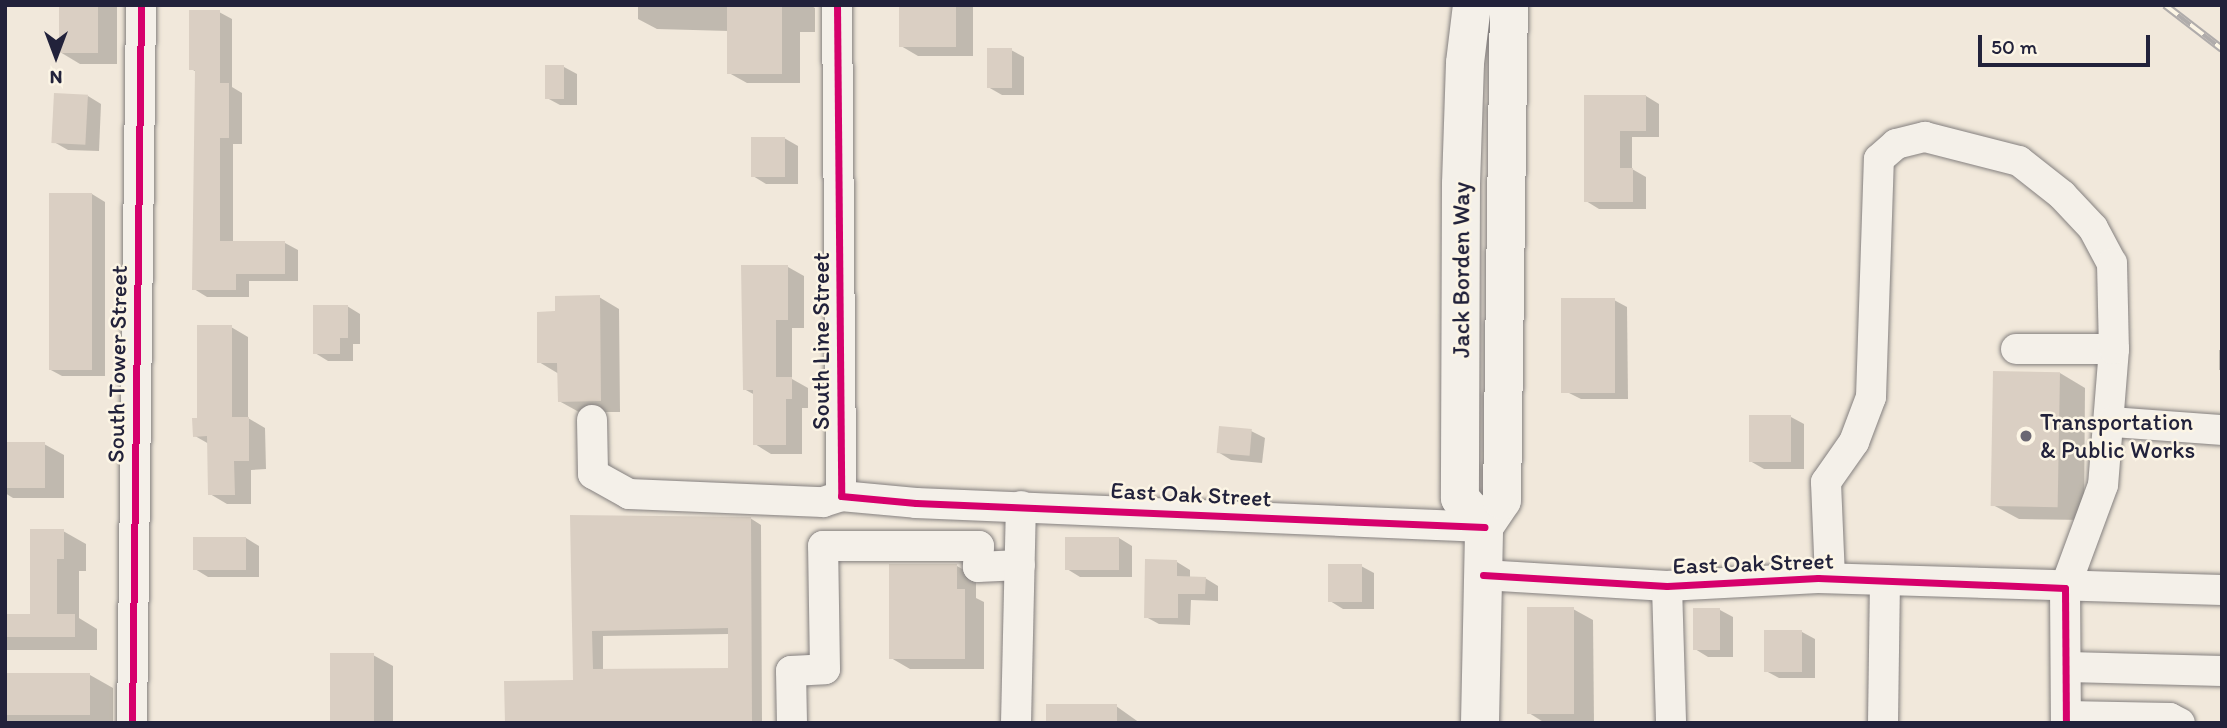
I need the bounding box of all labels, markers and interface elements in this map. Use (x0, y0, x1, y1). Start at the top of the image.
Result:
north arrow (21, 21, 91, 91)
scale bar (1982, 21, 2154, 65)
text: 50 m (1991, 34, 2037, 59)
text: N (50, 66, 62, 89)
street label: Jack Borden Way (1447, 182, 1475, 358)
street label: South Line Street (807, 252, 835, 430)
street label: South Tower Street (101, 266, 133, 462)
place label: Transportation & Public Works (2040, 408, 2195, 464)
marker: Transportation & Public Works (2018, 428, 2034, 444)
street label: East Oak Street (1109, 475, 1273, 513)
street label: East Oak Street (1672, 546, 1834, 580)

